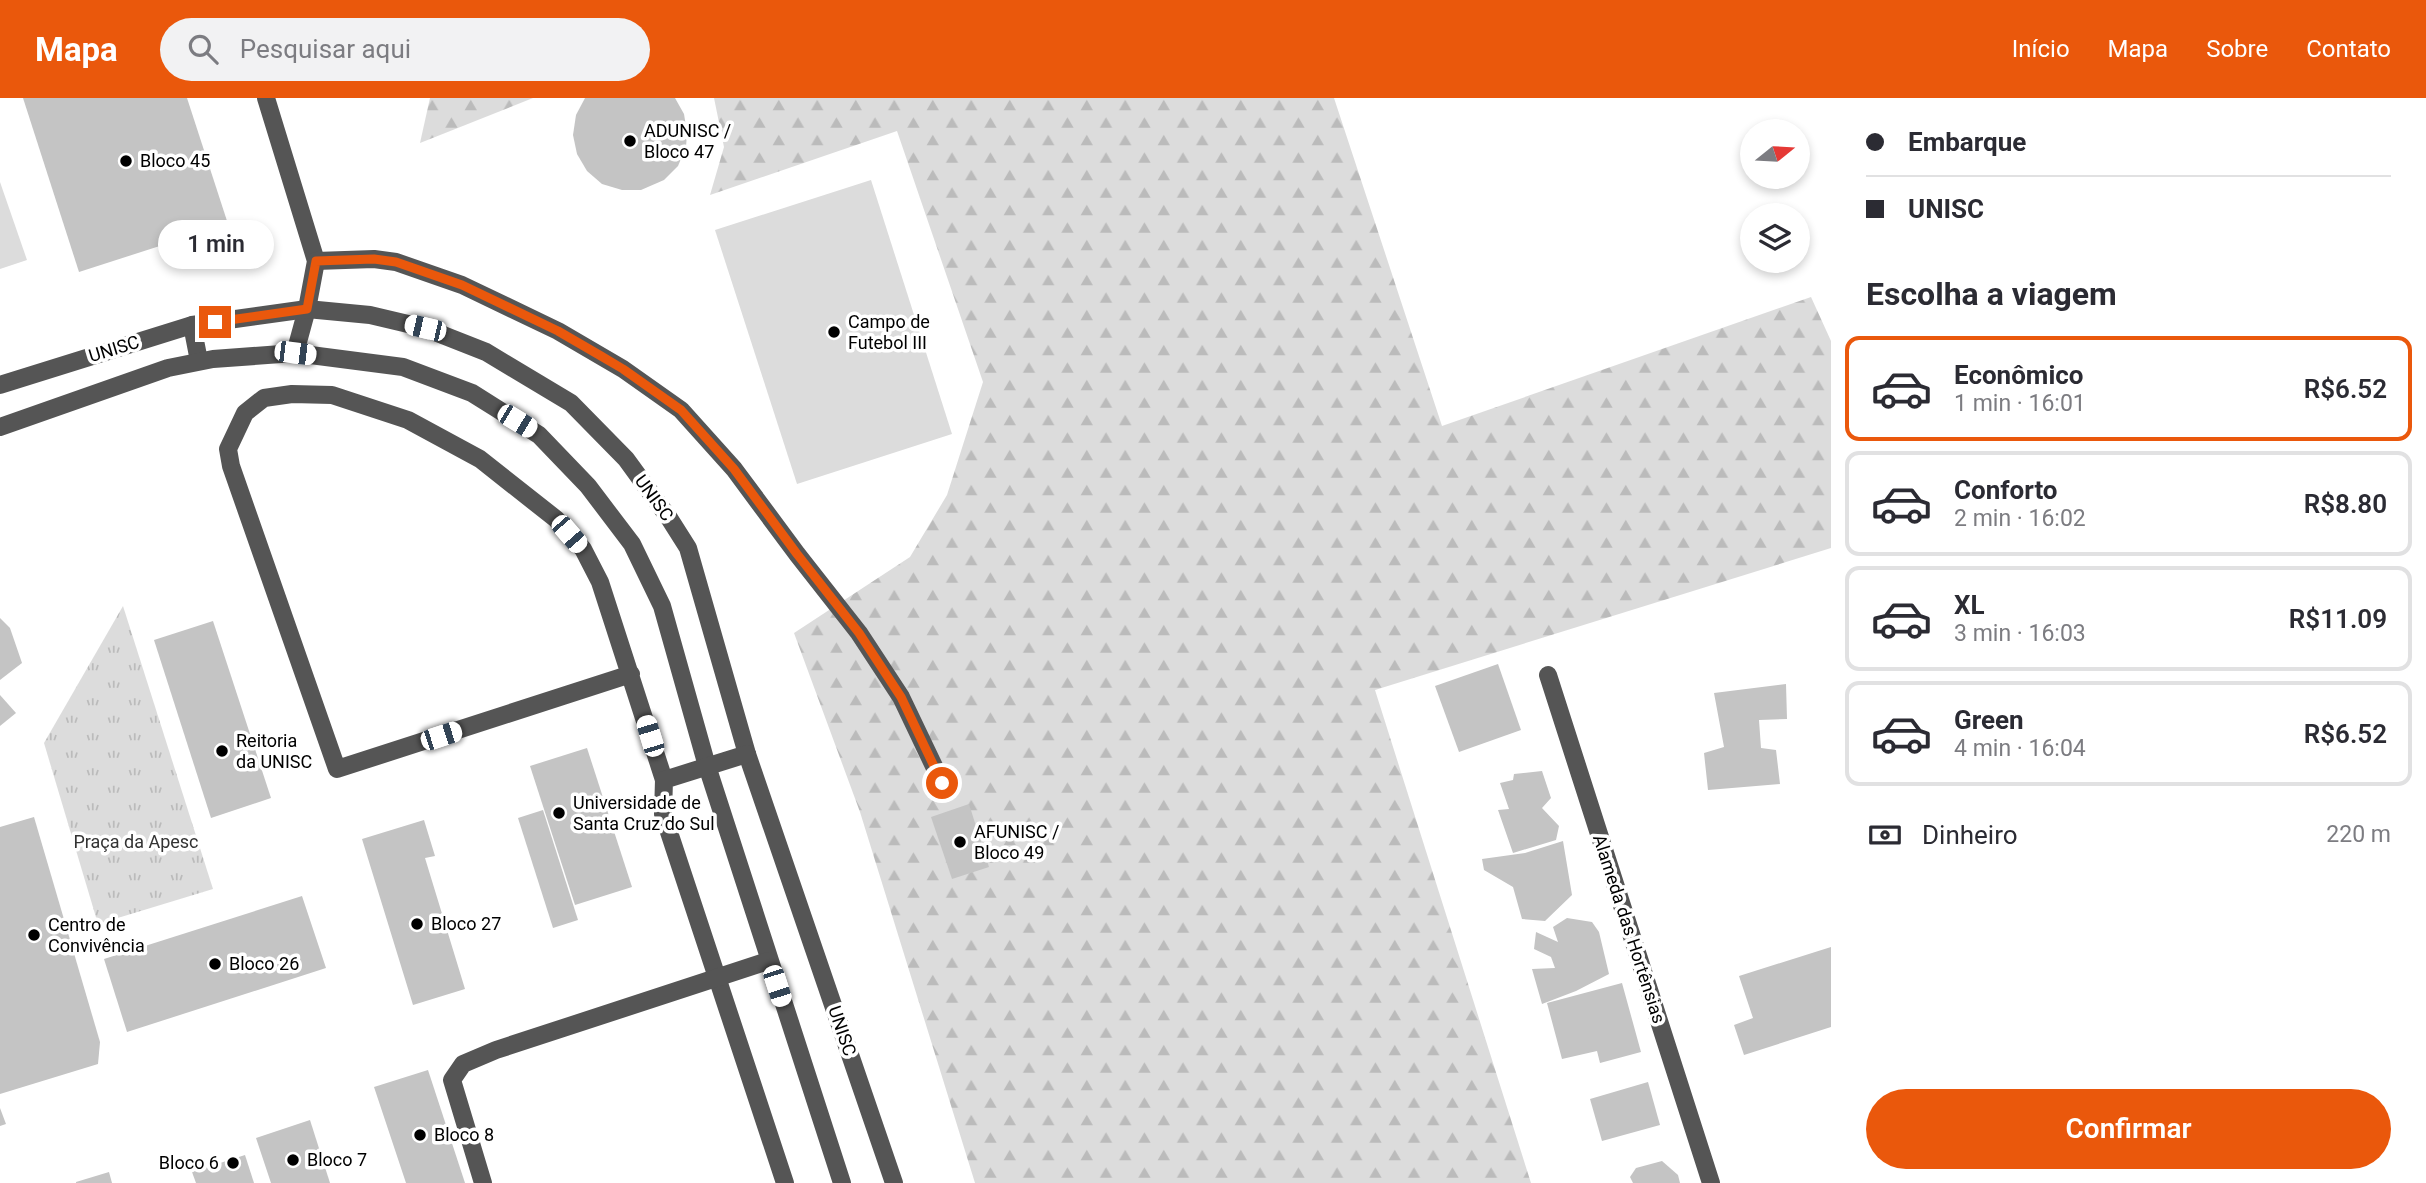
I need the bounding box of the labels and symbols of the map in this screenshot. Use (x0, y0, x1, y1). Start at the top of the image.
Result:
north arrow (1740, 119, 1810, 189)
place label: ADUNISC / Bloco 47 (644, 120, 731, 162)
marker: ADUNISC / Bloco 47 (622, 133, 638, 149)
place label: Bloco 45 (140, 150, 210, 171)
marker: Bloco 45 (118, 153, 134, 169)
callout: 1 min (157, 220, 273, 270)
route end (199, 306, 231, 338)
place label: Campo de Futebol III (848, 311, 930, 353)
car (403, 313, 448, 343)
marker: Campo de Futebol III (826, 324, 842, 340)
street label: UNISC (86, 331, 142, 366)
car (273, 340, 318, 366)
car (494, 401, 541, 441)
street label: UNISC (631, 471, 678, 525)
car (548, 511, 591, 557)
car (634, 713, 667, 759)
car (418, 720, 465, 752)
place label: Reitoria da UNISC (236, 730, 312, 772)
marker: Reitoria da UNISC (214, 743, 230, 759)
route start (926, 767, 958, 799)
place label: Universidade de Santa Cruz do Sul (573, 792, 715, 834)
marker: Universidade de Santa Cruz do Sul (551, 805, 567, 821)
place label: AFUNISC / Bloco 49 (974, 821, 1059, 863)
park label: Praça da Apesc (73, 831, 199, 852)
street label: Alameda das Hortênsias (1589, 832, 1670, 1026)
marker: AFUNISC / Bloco 49 (952, 834, 968, 850)
place label: Bloco 27 (431, 913, 501, 934)
place label: Centro de Convivência (48, 914, 145, 956)
marker: Bloco 27 (409, 916, 425, 932)
marker: Centro de Convivência (26, 927, 42, 943)
place label: Bloco 26 (229, 953, 299, 974)
marker: Bloco 26 (207, 956, 223, 972)
car (761, 963, 794, 1009)
street label: UNISC (824, 1003, 861, 1059)
place label: Bloco 8 (434, 1124, 494, 1145)
marker: Bloco 8 (412, 1127, 428, 1143)
place label: Bloco 7 (307, 1149, 367, 1170)
place label: Bloco 6 (159, 1152, 219, 1173)
marker: Bloco 7 (285, 1152, 301, 1168)
marker: Bloco 6 (225, 1155, 241, 1171)

